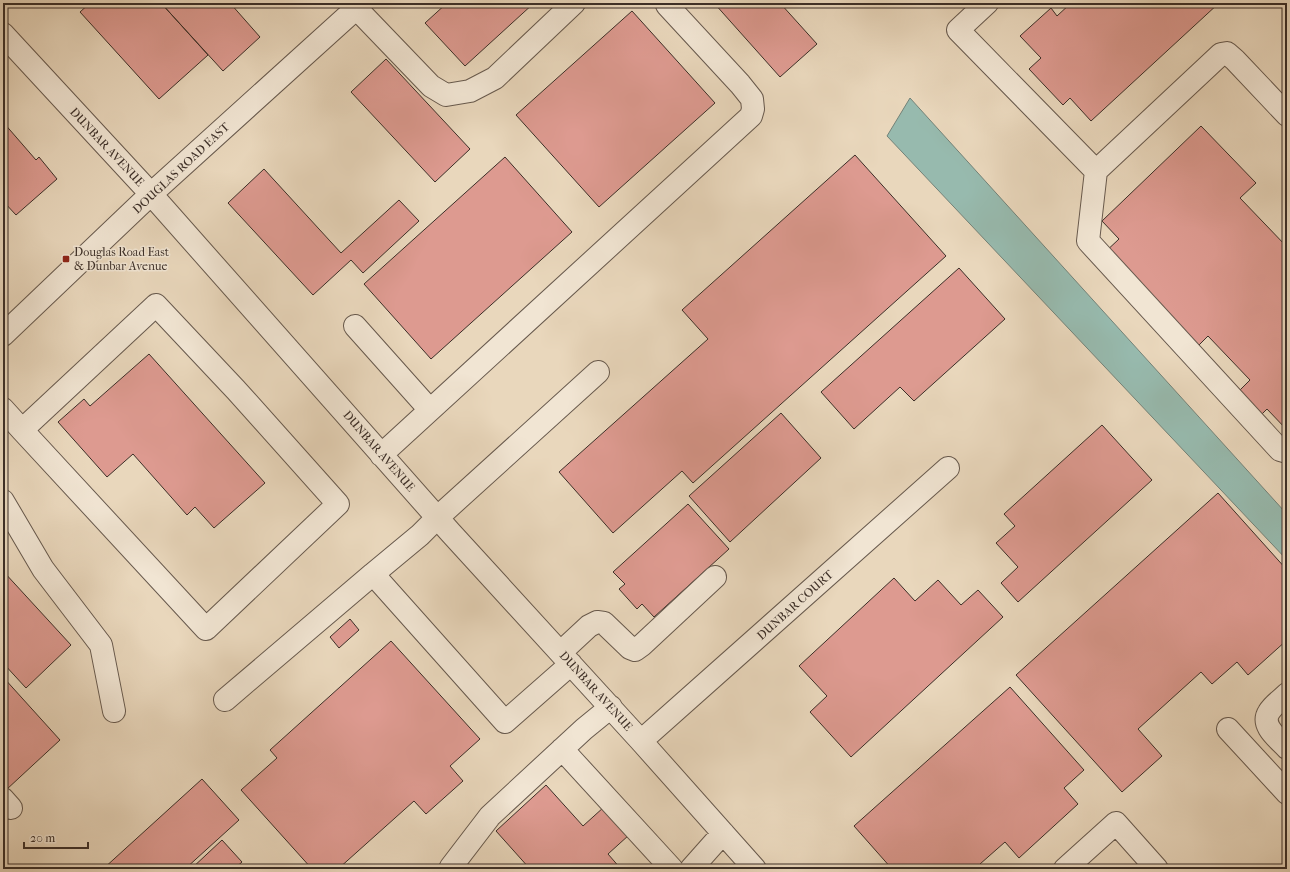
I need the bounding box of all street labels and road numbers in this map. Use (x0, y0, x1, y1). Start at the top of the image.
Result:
street label: DUNBAR AVENUE (67, 105, 147, 189)
street label: DOUGLAS ROAD EAST (130, 119, 233, 216)
street label: DUNBAR AVENUE (340, 408, 418, 494)
street label: DUNBAR COURT (754, 567, 837, 643)
street label: DUNBAR AVENUE (557, 648, 635, 734)

